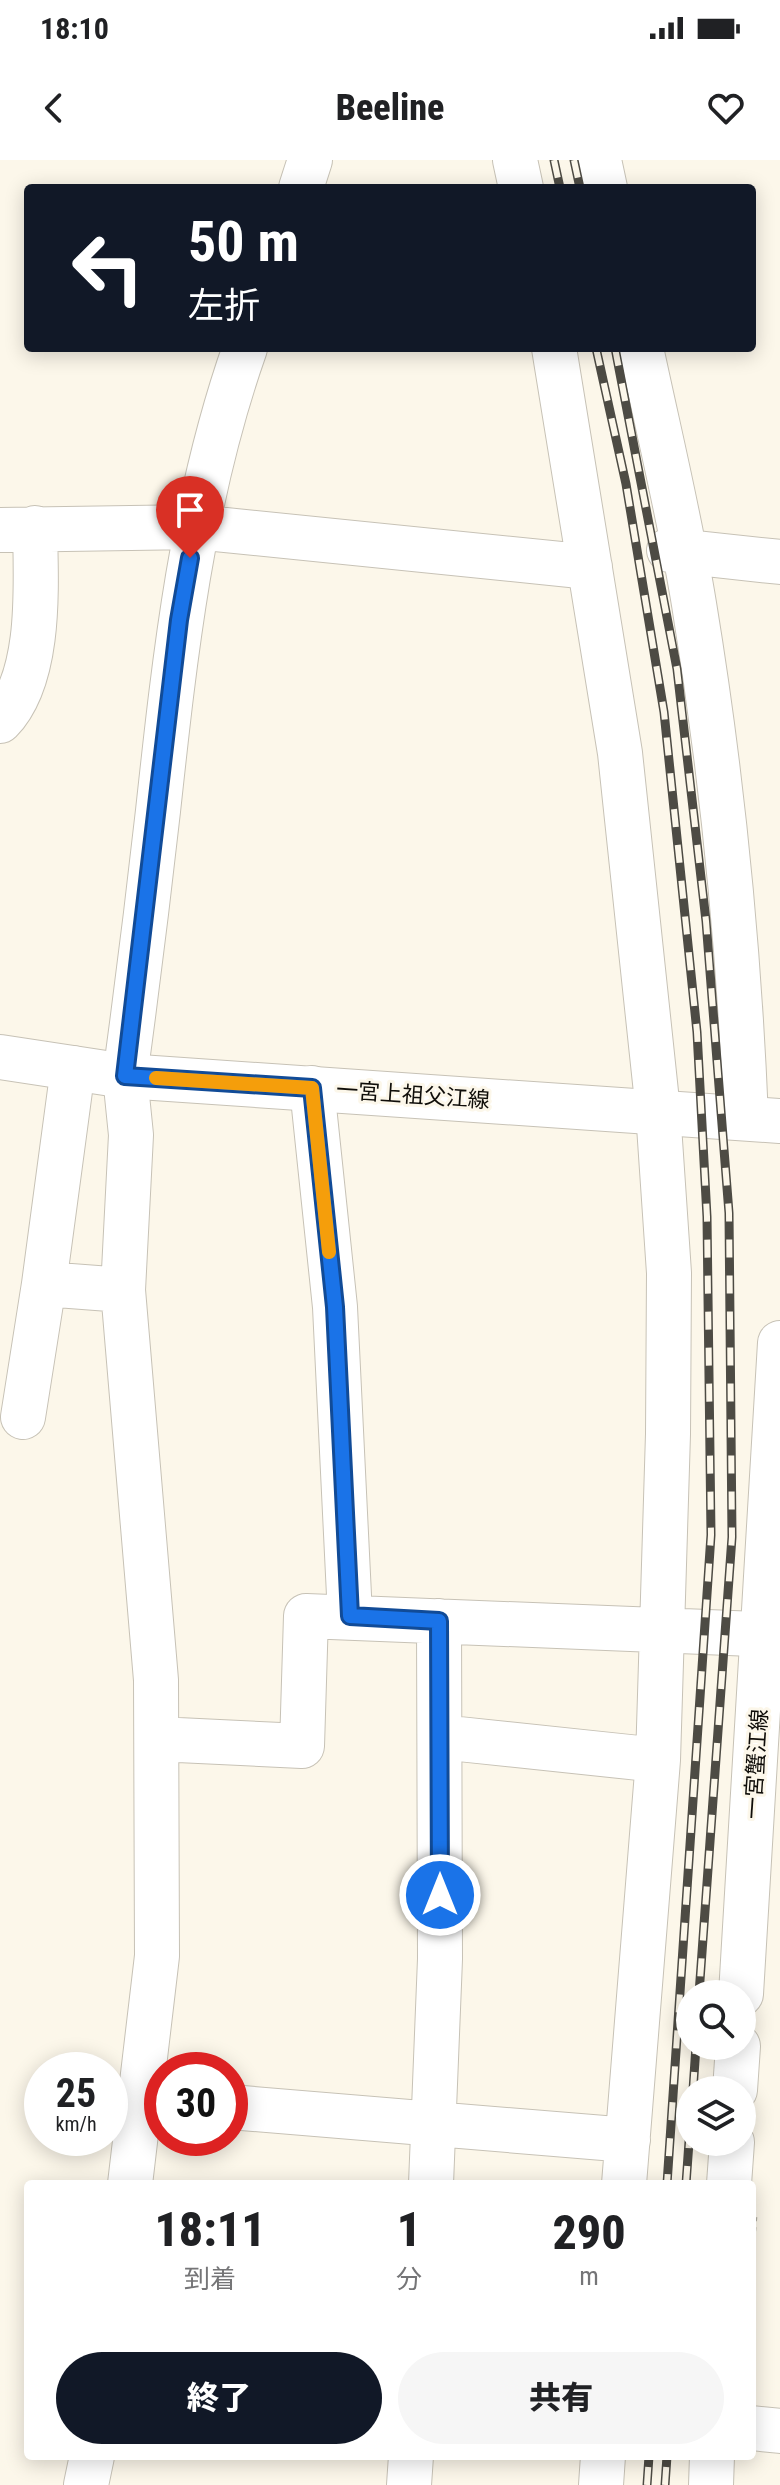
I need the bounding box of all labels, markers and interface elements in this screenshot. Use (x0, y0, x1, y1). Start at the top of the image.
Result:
text: 18:10 (40, 11, 109, 46)
icon: back (32, 86, 76, 130)
icon: heart (704, 86, 748, 130)
text: Beeline (336, 87, 444, 129)
text: 50 m (188, 209, 299, 275)
icon: left (56, 216, 160, 320)
text: 左折 (188, 285, 260, 327)
pin (156, 476, 224, 558)
icon: arrive (168, 488, 212, 532)
street label: 一宮上祖父江線 (335, 1077, 491, 1113)
street label: 一宮蟹江線 (740, 1708, 772, 1820)
position arrow (398, 1853, 482, 1937)
map controls (676, 1980, 756, 2156)
button: search (676, 1980, 756, 2060)
speed limit sign: 30 (144, 2052, 248, 2156)
text: 25 (56, 2070, 96, 2117)
button: layers (676, 2076, 756, 2156)
text: km/h (55, 2112, 97, 2136)
text: 18:11 (154, 2201, 266, 2258)
text: 1 (397, 2201, 421, 2258)
text: 290 (552, 2204, 626, 2261)
text: m (579, 2261, 599, 2291)
text: 到着 (184, 2264, 236, 2294)
text: 分 (396, 2264, 422, 2294)
button: 終了 (56, 2352, 382, 2444)
button: 共有 (398, 2352, 724, 2444)

